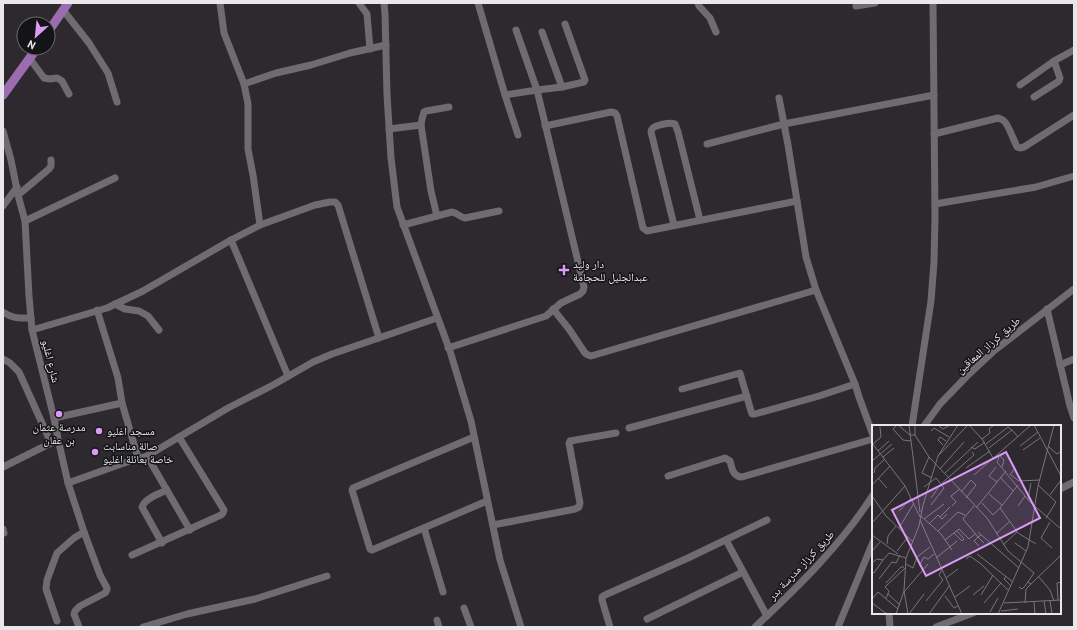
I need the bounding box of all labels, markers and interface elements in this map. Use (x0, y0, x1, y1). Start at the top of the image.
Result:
north arrow (16, 16, 56, 56)
text: N (25, 37, 38, 53)
place label: دار وليد عبدالجليل للحجامة (573, 257, 648, 284)
marker: دار وليد عبدالجليل للحجامة (558, 264, 570, 276)
street label: طريق كرزاز المعاقين (953, 313, 1023, 377)
street label: شارع اغليو (39, 338, 63, 384)
marker: مدرسة عثمان بن عفان (54, 409, 64, 419)
place label: مدرسة عثمان بن عفان (33, 420, 85, 447)
place label: مسجد اغليو (107, 424, 155, 438)
inset map (872, 425, 1061, 614)
marker: مسجد اغليو (94, 426, 104, 436)
place label: صالة مناسابت خاصة بعائلة اغليو (103, 439, 173, 466)
marker: صالة مناسابت خاصة بعائلة اغليو (90, 447, 100, 457)
street label: طريق كرزاز مدرسة بدر (764, 527, 837, 604)

